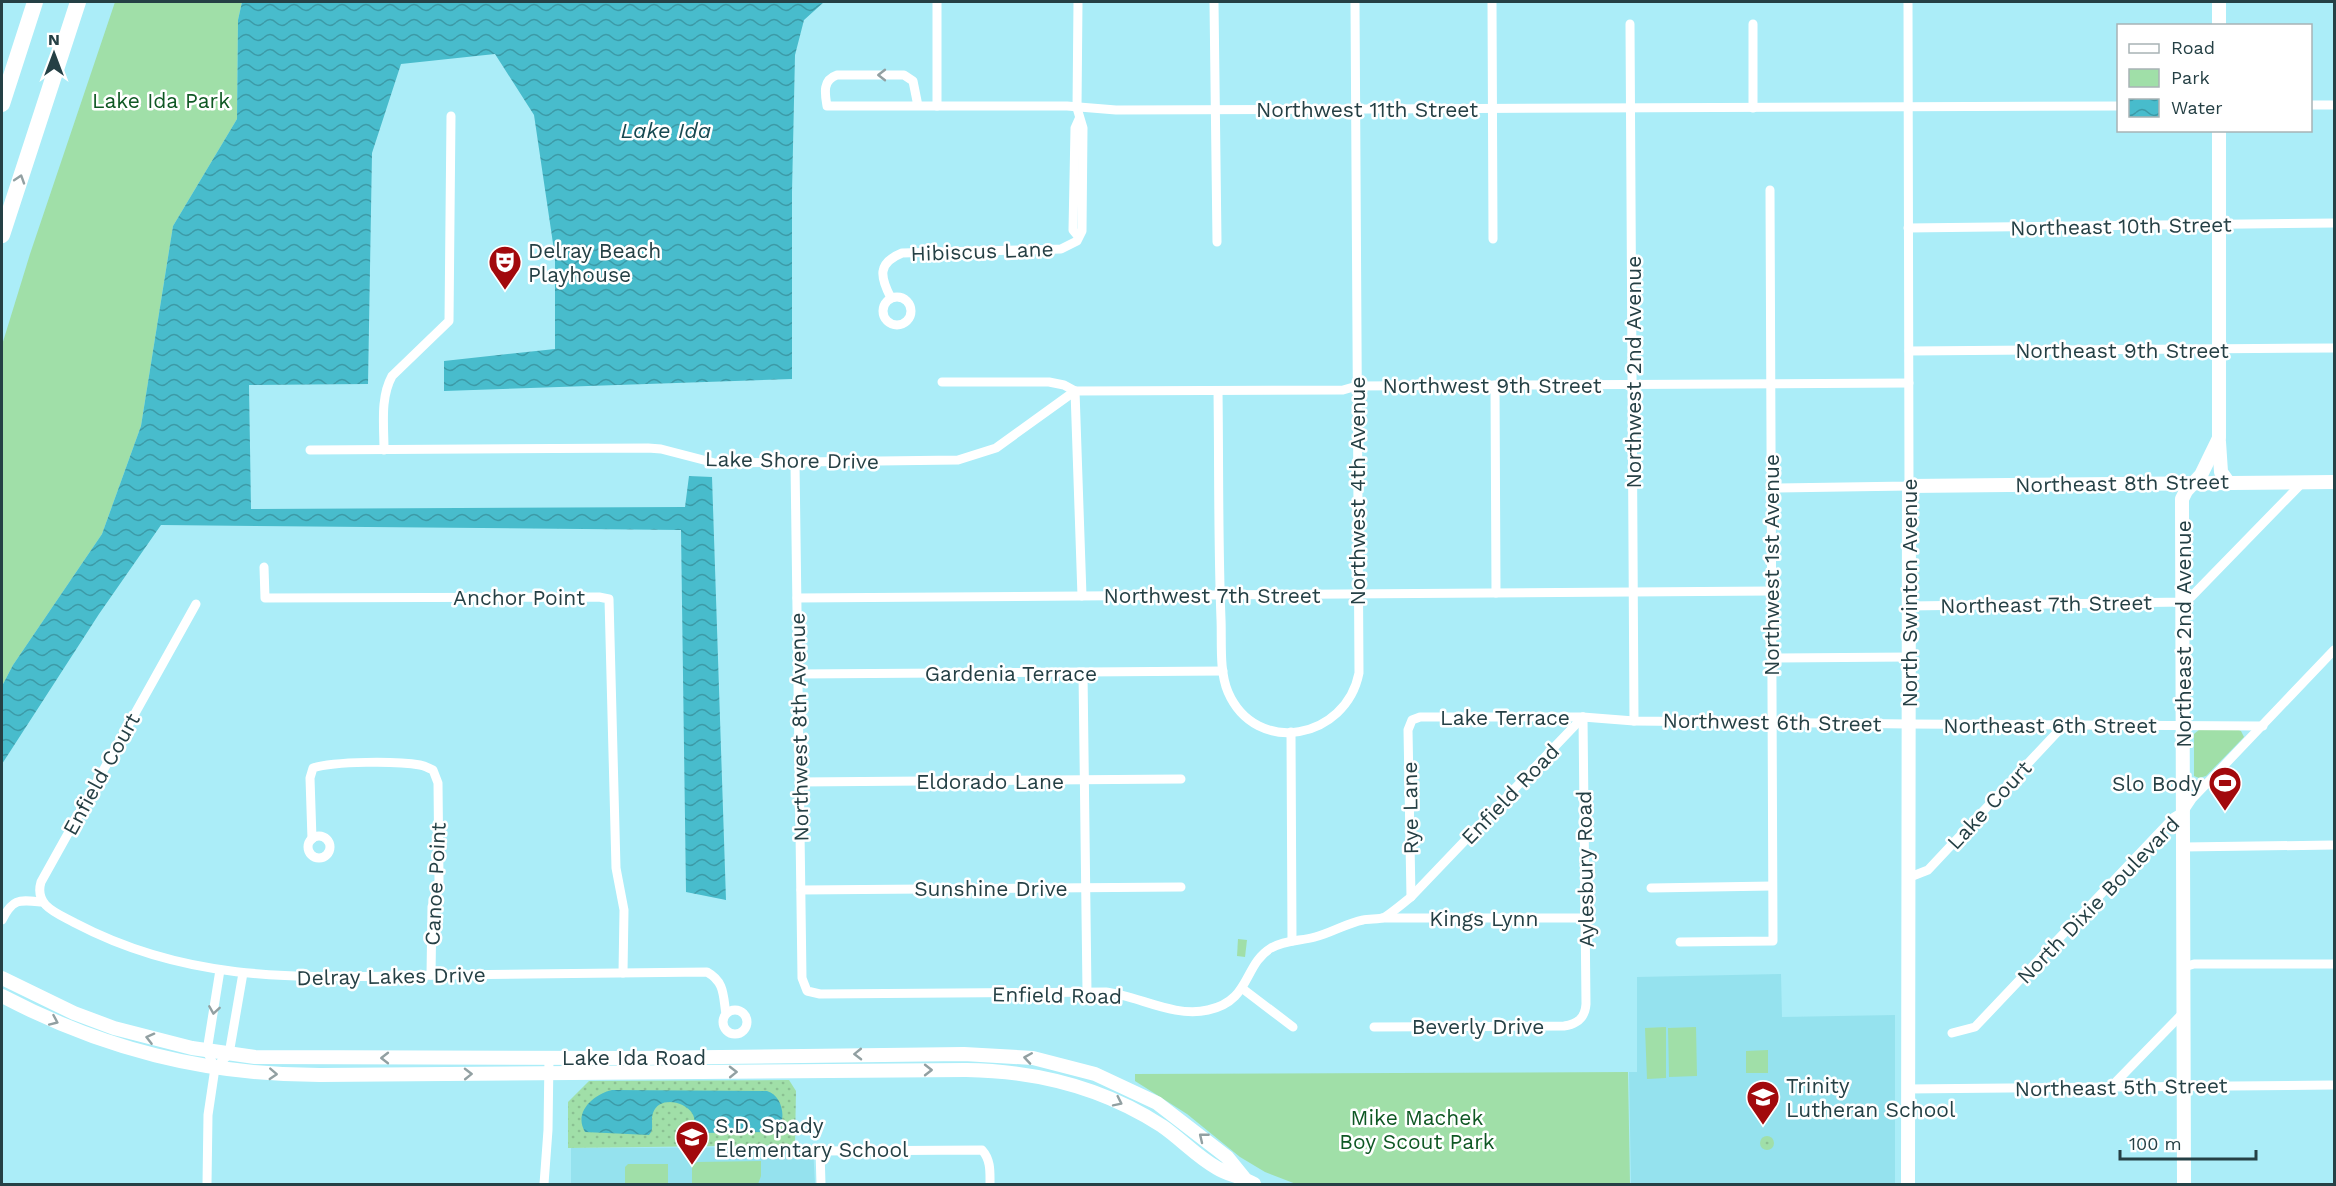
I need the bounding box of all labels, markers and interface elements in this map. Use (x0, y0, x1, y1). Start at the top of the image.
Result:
north arrow (24, 24, 84, 84)
legend (2117, 24, 2312, 132)
text: N (48, 30, 60, 49)
text: Road (2171, 37, 2215, 58)
text: Park (2171, 67, 2210, 88)
one-way arrow (877, 69, 886, 82)
park label: Lake Ida Park (92, 88, 230, 113)
street label: Northwest 11th Street (1256, 97, 1478, 122)
text: Water (2171, 97, 2223, 118)
water label: Lake Ida (621, 118, 711, 143)
one-way arrow (12, 174, 25, 185)
street label: Northeast 10th Street (2010, 212, 2232, 240)
street label: Hibiscus Lane (910, 236, 1054, 266)
place label: Delray Beach Playhouse (528, 238, 661, 287)
theatre icon: Delray Beach Playhouse (487, 244, 523, 291)
street label: Northwest 2nd Avenue (1621, 256, 1646, 488)
street label: Northeast 9th Street (2015, 338, 2229, 363)
street label: Northwest 9th Street (1383, 373, 1602, 398)
street label: Northwest 4th Avenue (1345, 376, 1370, 606)
street label: Lake Shore Drive (705, 446, 879, 474)
street label: Northwest 1st Avenue (1759, 454, 1784, 676)
street label: Northeast 8th Street (2015, 469, 2229, 497)
street label: North Swinton Avenue (1897, 478, 1922, 708)
street label: Northeast 2nd Avenue (2171, 520, 2196, 748)
street label: Northwest 7th Street (1104, 583, 1321, 608)
street label: Anchor Point (453, 585, 585, 610)
street label: Northeast 7th Street (1940, 590, 2152, 618)
street label: Northwest 8th Avenue (785, 612, 813, 842)
street label: Gardenia Terrace (925, 661, 1097, 686)
street label: Lake Terrace (1440, 705, 1570, 730)
street label: Enfield Court (57, 708, 145, 839)
street label: Northwest 6th Street (1662, 708, 1882, 736)
street label: Northeast 6th Street (1943, 713, 2157, 738)
street label: Enfield Road (1456, 738, 1564, 850)
street label: Lake Court (1942, 755, 2036, 854)
street label: Rye Lane (1397, 761, 1423, 855)
sports icon: Slo Body (2207, 765, 2243, 812)
street label: Eldorado Lane (916, 769, 1064, 794)
place label: Slo Body (2112, 771, 2202, 796)
street label: Aylesbury Road (1571, 790, 1599, 948)
street label: North Dixie Boulevard (2012, 811, 2184, 989)
street label: Canoe Point (419, 821, 451, 946)
street label: Sunshine Drive (914, 876, 1068, 901)
street label: Kings Lynn (1429, 906, 1539, 931)
street label: Delray Lakes Drive (296, 962, 486, 990)
street label: Enfield Road (992, 981, 1122, 1009)
one-way arrow (208, 1005, 221, 1015)
one-way arrow (48, 1014, 59, 1026)
street label: Beverly Drive (1412, 1014, 1544, 1039)
one-way arrow (146, 1033, 156, 1045)
street label: Lake Ida Road (562, 1045, 706, 1070)
one-way arrow (854, 1048, 863, 1061)
one-way arrow (381, 1052, 390, 1064)
one-way arrow (1023, 1052, 1032, 1064)
one-way arrow (924, 1064, 933, 1076)
one-way arrow (729, 1066, 738, 1078)
one-way arrow (268, 1067, 277, 1080)
one-way arrow (463, 1068, 472, 1080)
place label: Trinity Lutheran School (1786, 1073, 1956, 1122)
street label: Northeast 5th Street (2014, 1073, 2228, 1101)
school or university icon: Trinity Lutheran School (1745, 1079, 1781, 1126)
one-way arrow (1112, 1094, 1123, 1106)
park label: Mike Machek Boy Scout Park (1339, 1105, 1495, 1154)
place label: S.D. Spady Elementary School (715, 1113, 909, 1162)
school or university icon: S.D. Spady Elementary School (674, 1119, 710, 1166)
scale bar (2120, 1123, 2256, 1161)
text: 100 m (2129, 1133, 2182, 1154)
one-way arrow (1199, 1134, 1210, 1145)

